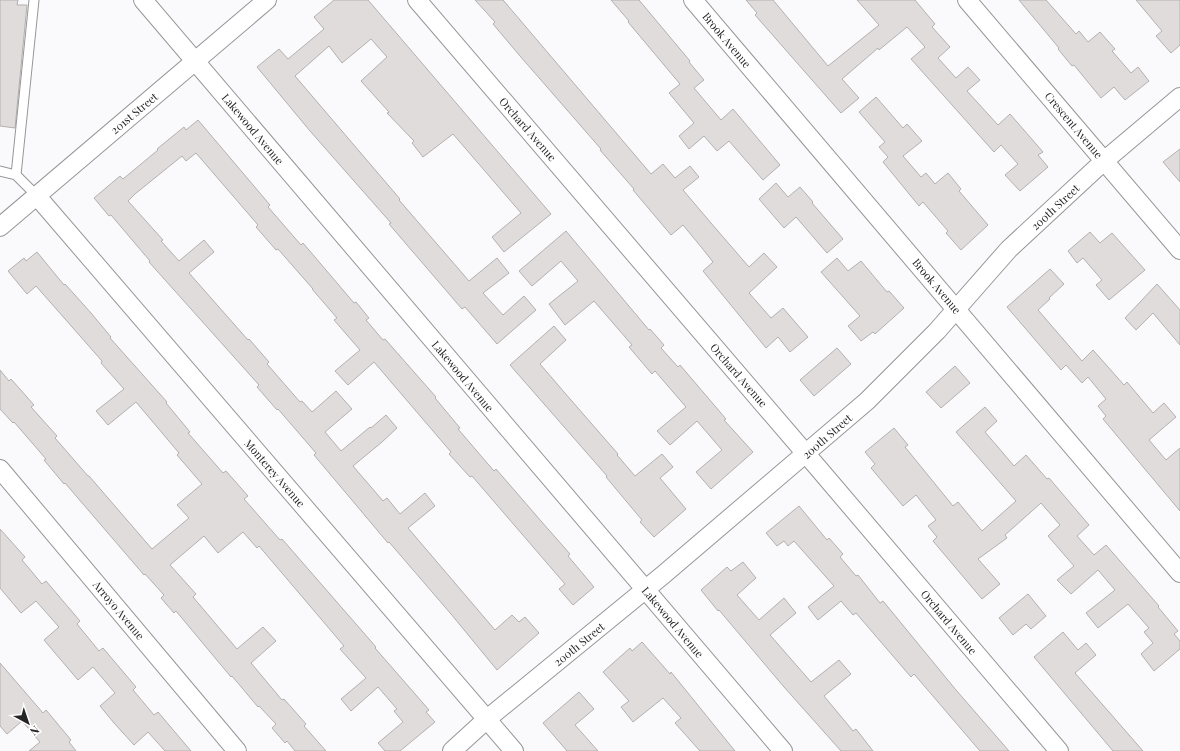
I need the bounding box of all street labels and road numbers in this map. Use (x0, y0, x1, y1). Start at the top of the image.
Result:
street label: Brook Avenue (699, 9, 755, 71)
street label: 201st Street (107, 89, 161, 137)
street label: Crescent Avenue (1042, 89, 1107, 162)
street label: Lakewood Avenue (219, 90, 288, 168)
street label: Orchard Avenue (496, 94, 560, 164)
street label: 200th Street (1028, 181, 1083, 233)
street label: Brook Avenue (909, 255, 965, 317)
street label: Lakewood Avenue (429, 337, 498, 415)
street label: Orchard Avenue (707, 340, 771, 410)
street label: 200th Street (799, 410, 855, 462)
street label: Monterey Avenue (241, 436, 309, 511)
street label: Arroyo Avenue (89, 577, 148, 643)
street label: Lakewood Avenue (639, 583, 708, 661)
street label: Orchard Avenue (918, 587, 981, 658)
street label: 200th Street (551, 619, 608, 669)

